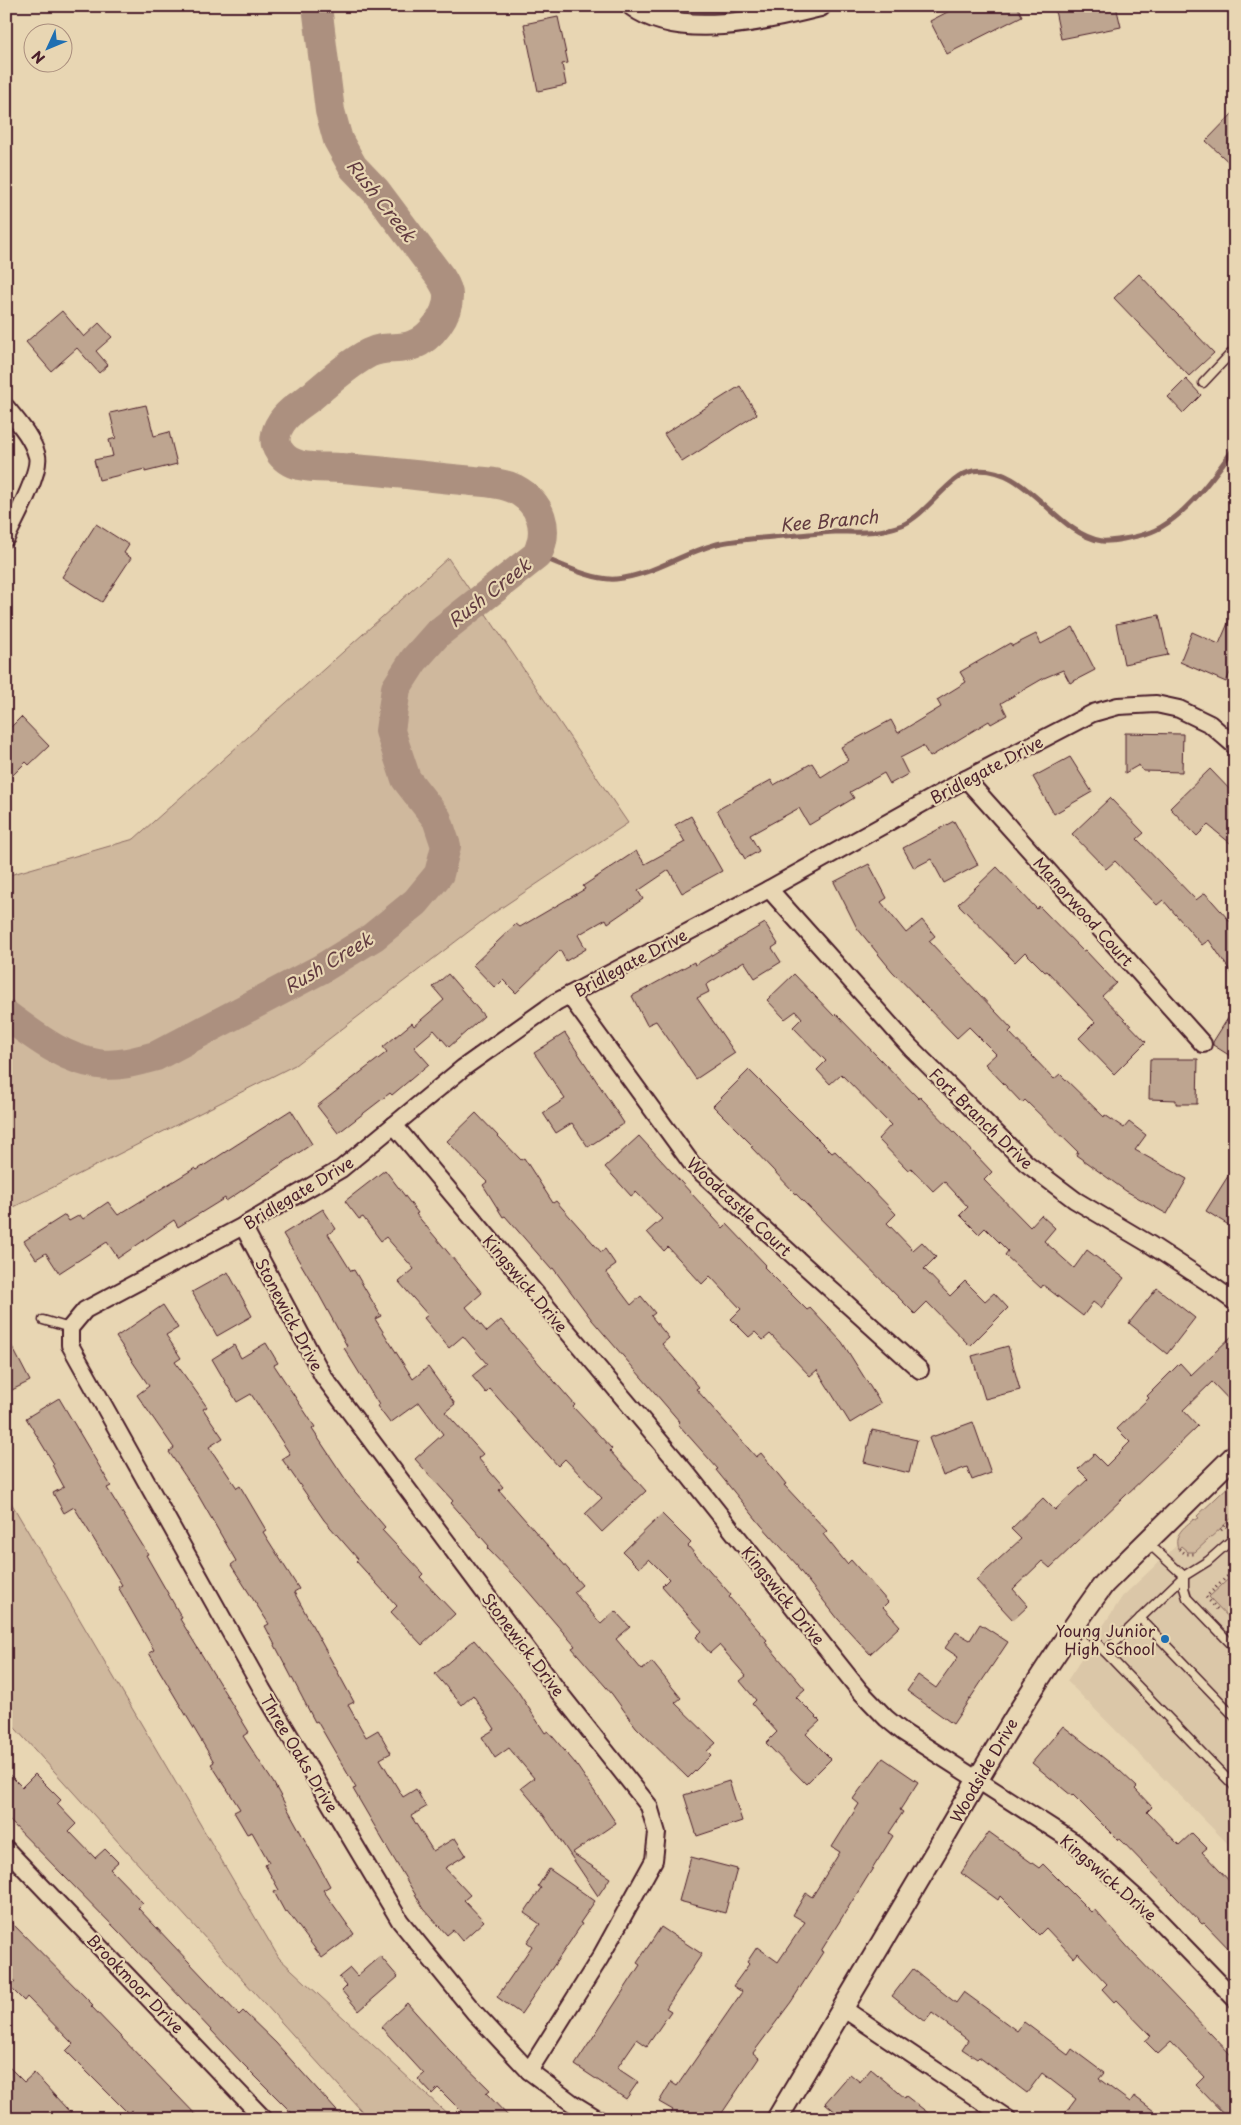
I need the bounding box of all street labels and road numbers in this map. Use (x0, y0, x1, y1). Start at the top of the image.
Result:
street label: Bridlegate Drive (925, 729, 1047, 809)
street label: Manorwood Court (1028, 851, 1140, 971)
street label: Bridlegate Drive (569, 922, 691, 1002)
street label: Fort Branch Drive (925, 1062, 1040, 1174)
street label: Bridlegate Drive (238, 1150, 358, 1234)
street label: Woodcastle Court (682, 1151, 798, 1261)
street label: Kingswick Drive (478, 1229, 574, 1337)
street label: Stonewick Drive (250, 1253, 330, 1375)
street label: Kingswick Drive (737, 1540, 831, 1650)
street label: Stonewick Drive (477, 1587, 571, 1701)
street label: Three Oaks Drive (255, 1689, 345, 1817)
street label: Woodside Drive (943, 1713, 1023, 1827)
street label: Kingswick Drive (1055, 1828, 1163, 1926)
street label: Brookmoor Drive (82, 1928, 190, 2038)

